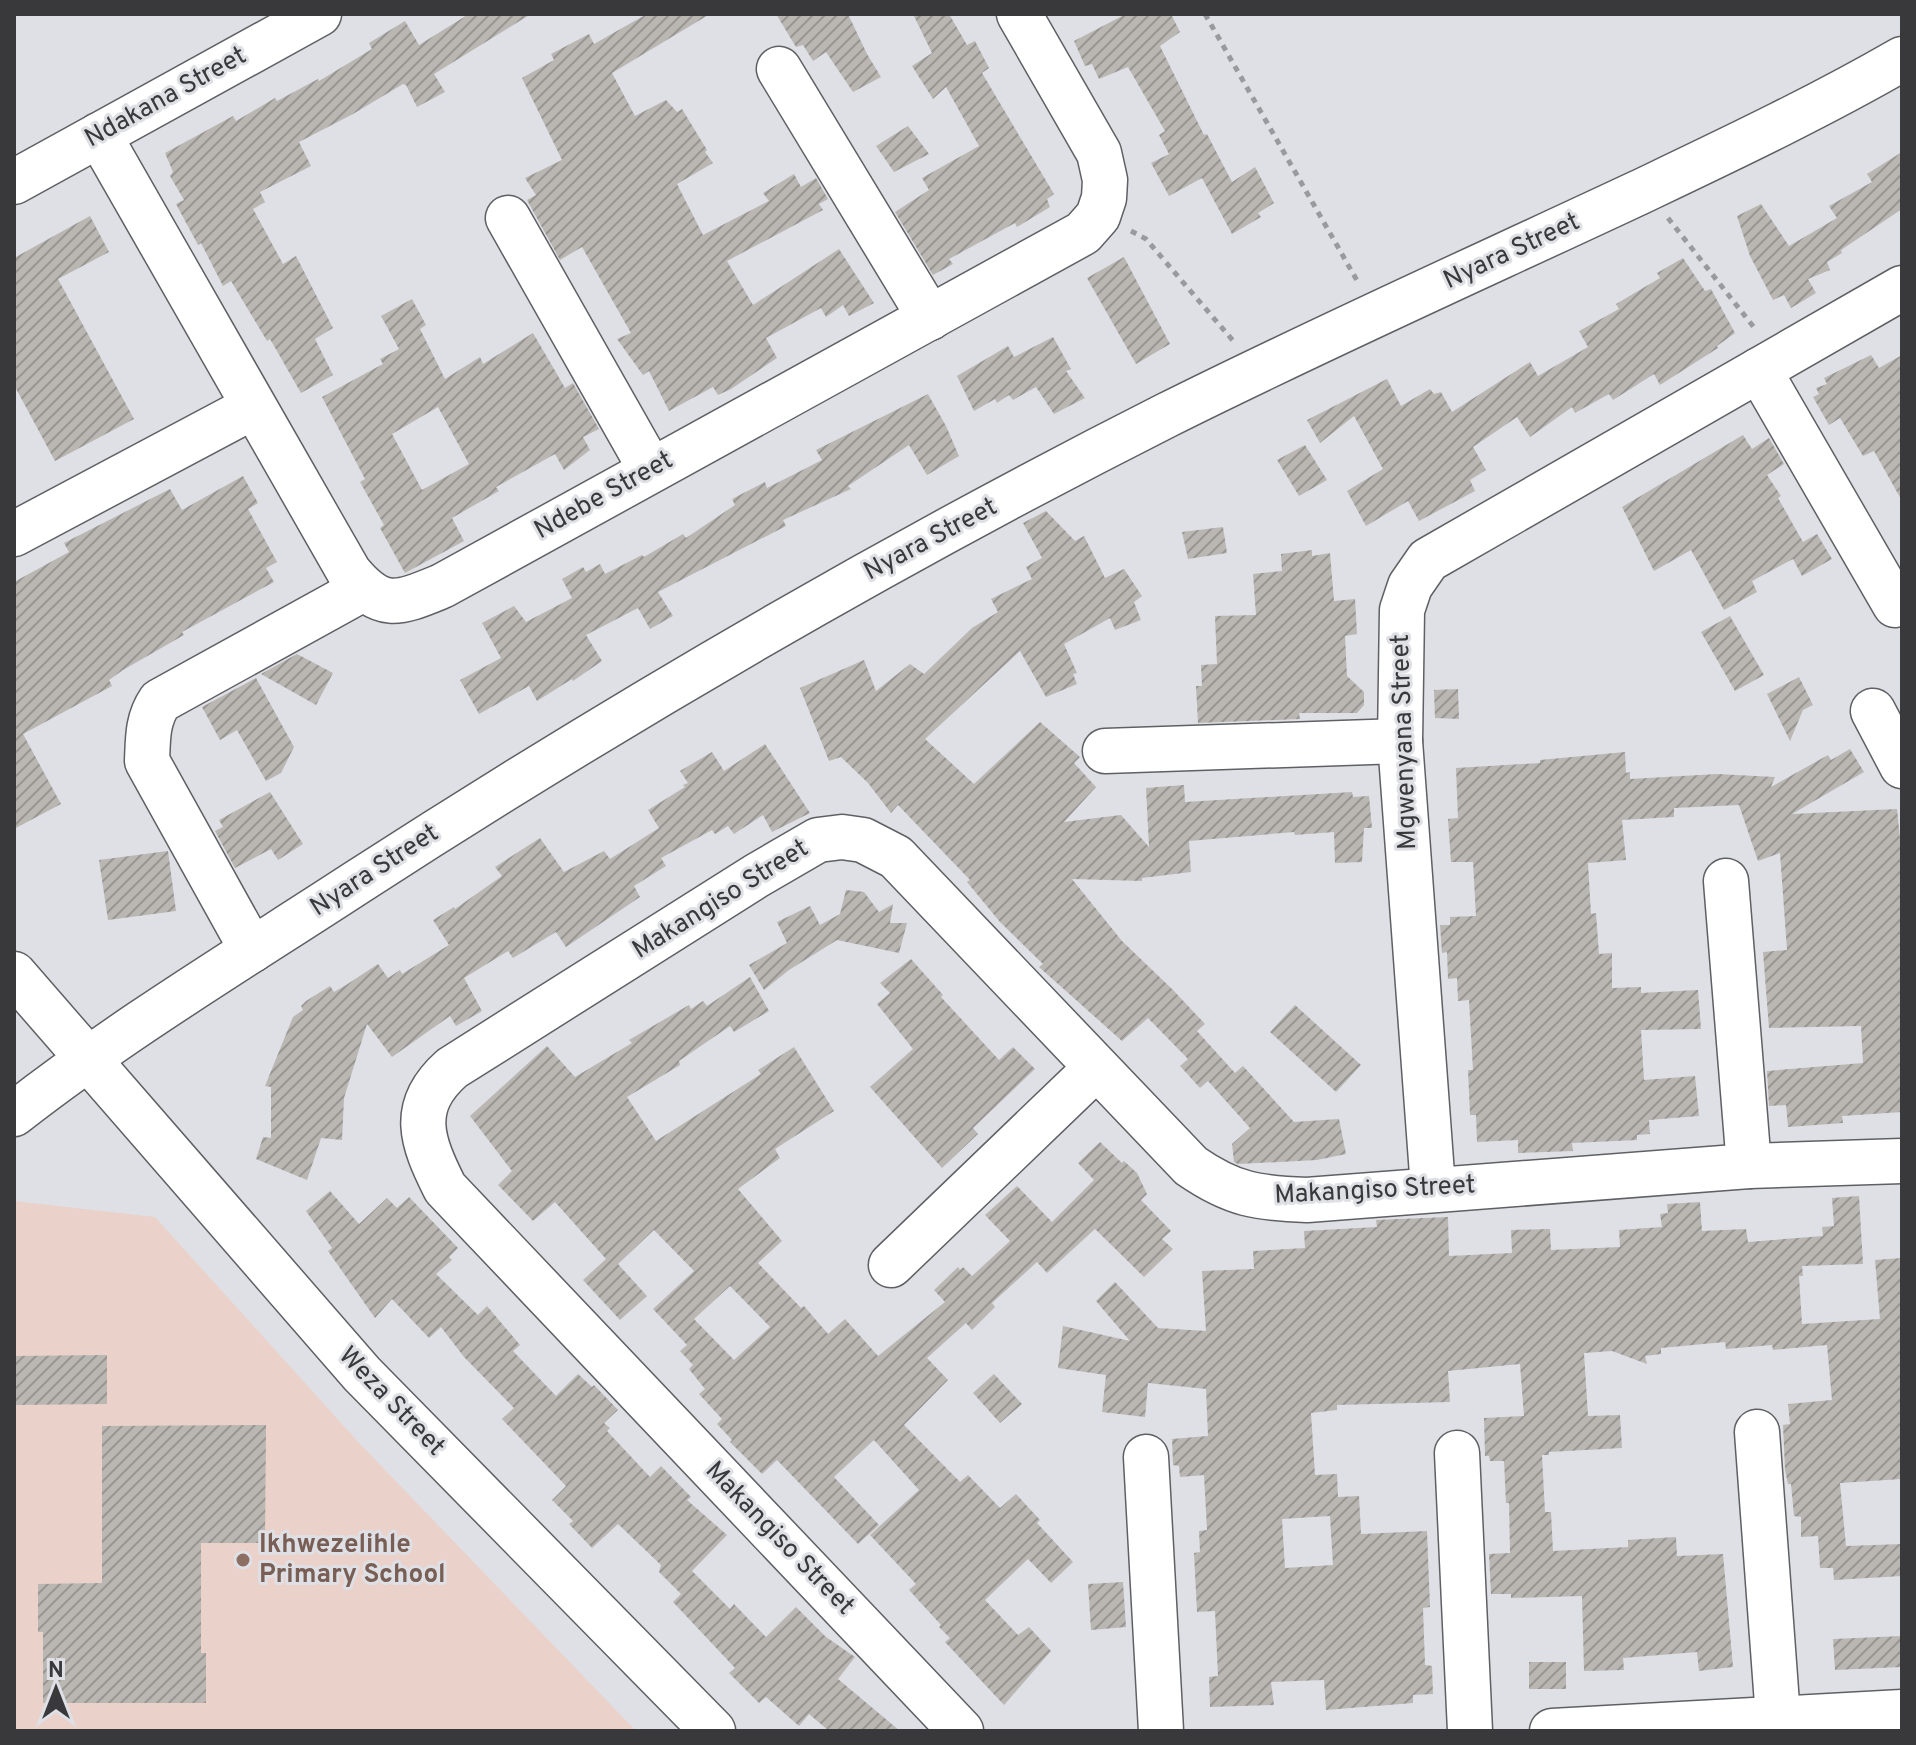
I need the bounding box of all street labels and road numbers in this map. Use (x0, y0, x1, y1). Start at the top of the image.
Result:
street label: Ndakana Street (79, 40, 253, 156)
street label: Nyara Street (1439, 206, 1585, 298)
street label: Ndebe Street (529, 444, 679, 548)
street label: Nyara Street (859, 491, 1003, 589)
street label: Mgwenyana Street (1385, 633, 1425, 851)
street label: Nyara Street (305, 817, 445, 925)
street label: Makangiso Street (627, 833, 815, 967)
street label: Makangiso Street (1274, 1169, 1476, 1213)
street label: Weza Street (331, 1340, 451, 1464)
street label: Makangiso Street (697, 1455, 861, 1623)

